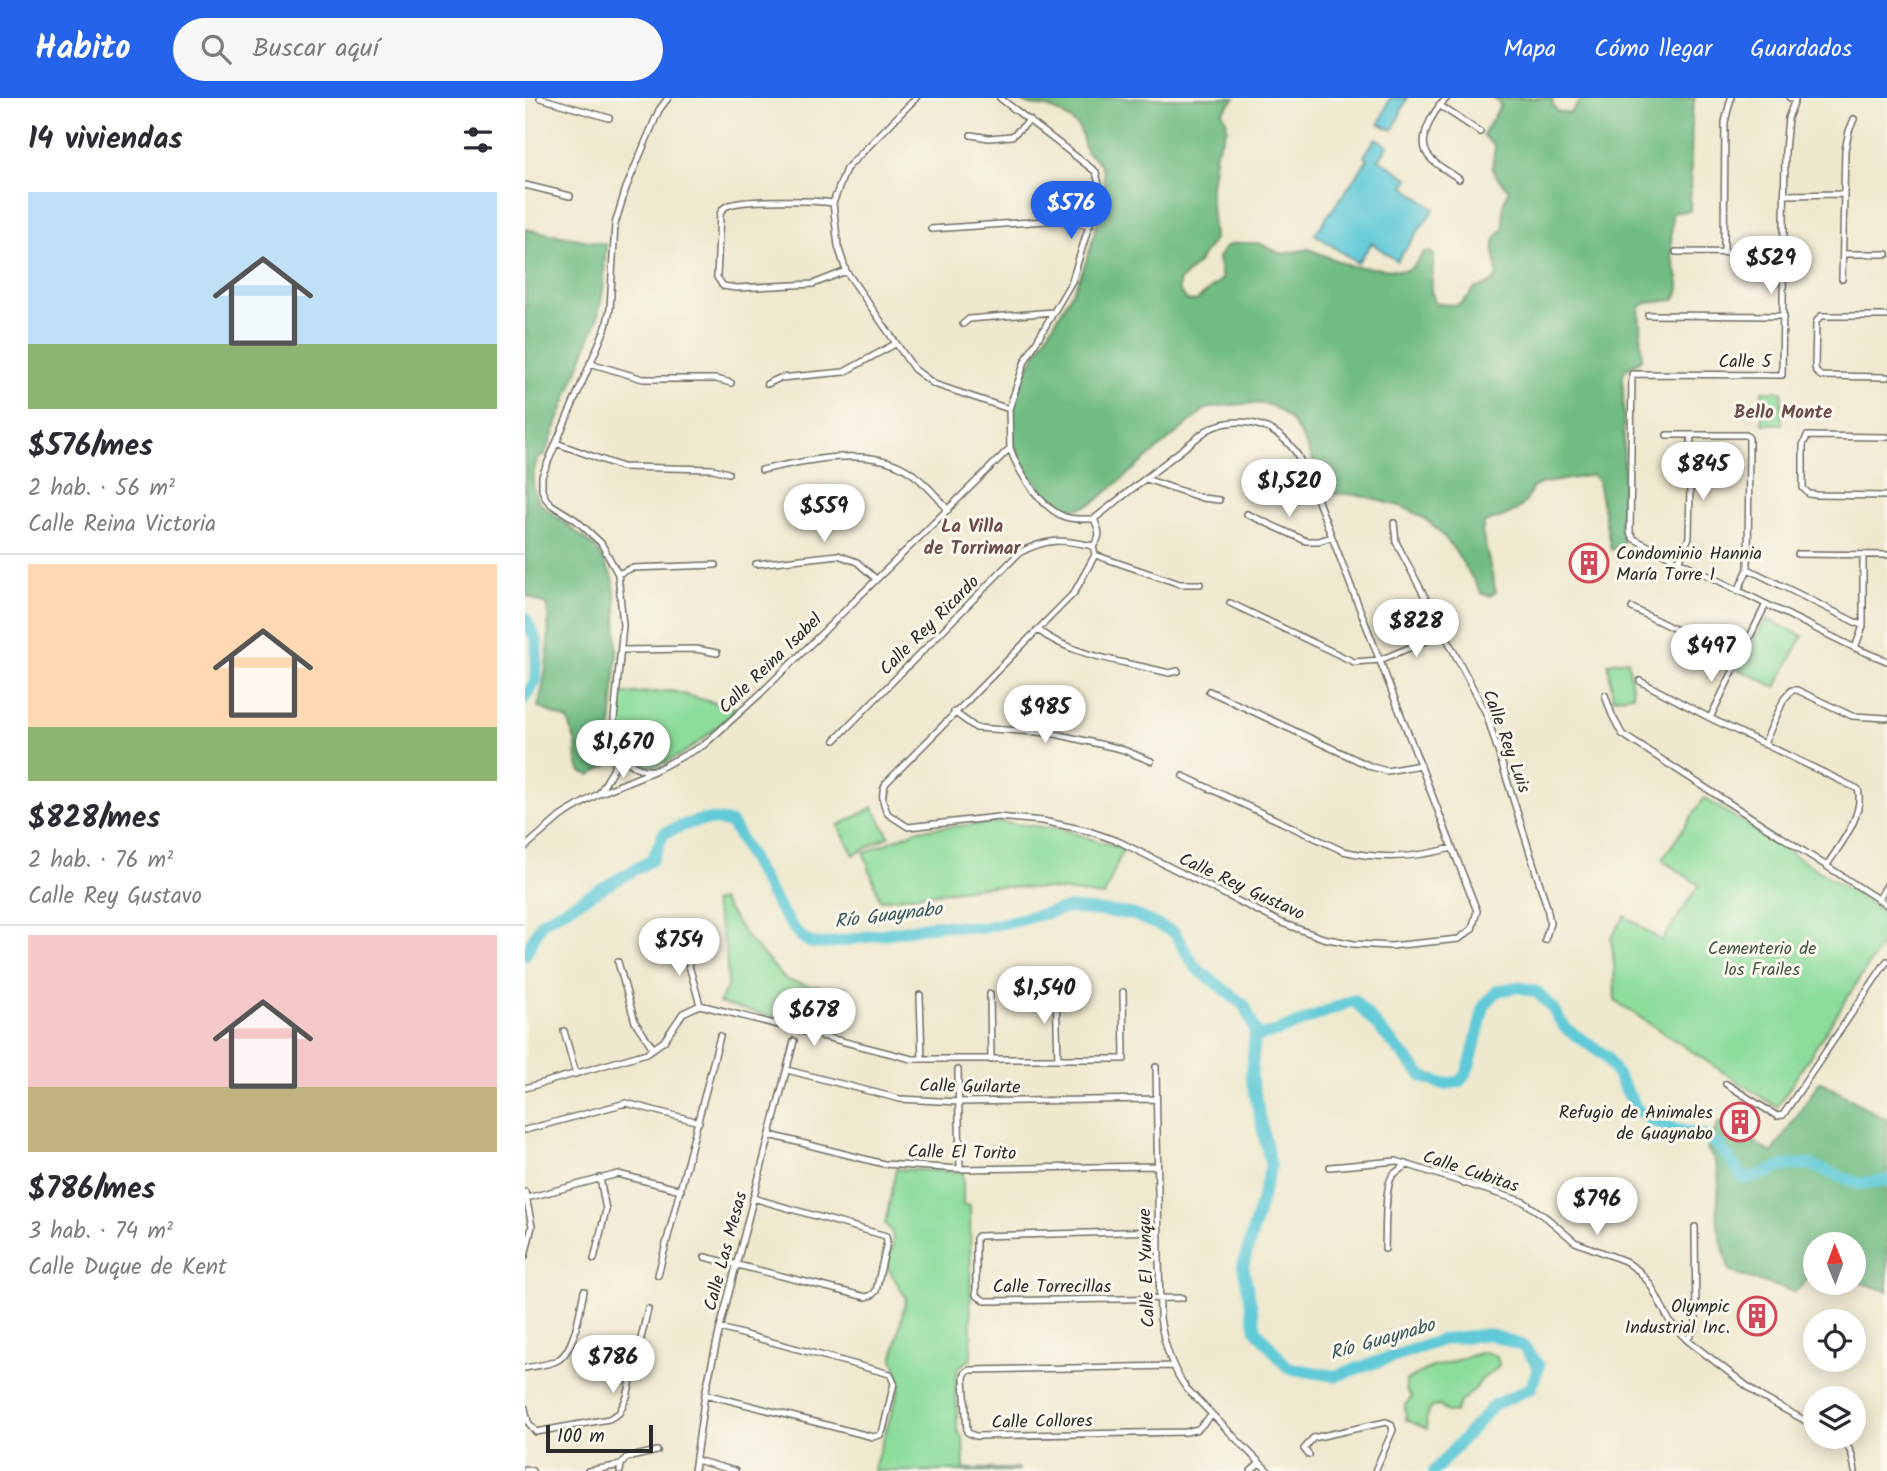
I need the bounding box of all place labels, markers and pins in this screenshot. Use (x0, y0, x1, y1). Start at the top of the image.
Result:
pin: $576 (1030, 181, 1112, 241)
pin: $529 (1730, 236, 1812, 296)
pin: $845 (1662, 442, 1744, 502)
pin: $1,520 (1232, 460, 1346, 519)
pin: $559 (783, 484, 865, 544)
place label: Condominio Hannia María Torre 1 (1616, 540, 1762, 590)
building icon: Condominio Hannia María Torre 1 (1568, 542, 1610, 584)
pin: $828 (1375, 600, 1457, 659)
pin: $497 (1670, 624, 1752, 684)
pin: $985 (1004, 686, 1086, 745)
pin: $1,670 (566, 720, 680, 780)
pin: $754 (638, 918, 720, 978)
pin: $1,540 (987, 967, 1101, 1026)
pin: $678 (773, 988, 855, 1048)
place label: Refugio de Animales de Guaynabo (1559, 1099, 1713, 1149)
building icon: Refugio de Animales de Guaynabo (1719, 1101, 1761, 1143)
pin: $796 (1556, 1178, 1638, 1237)
place label: Olympic Industrial Inc. (1625, 1293, 1730, 1343)
building icon: Olympic Industrial Inc. (1736, 1295, 1778, 1337)
pin: $786 (572, 1336, 654, 1395)

